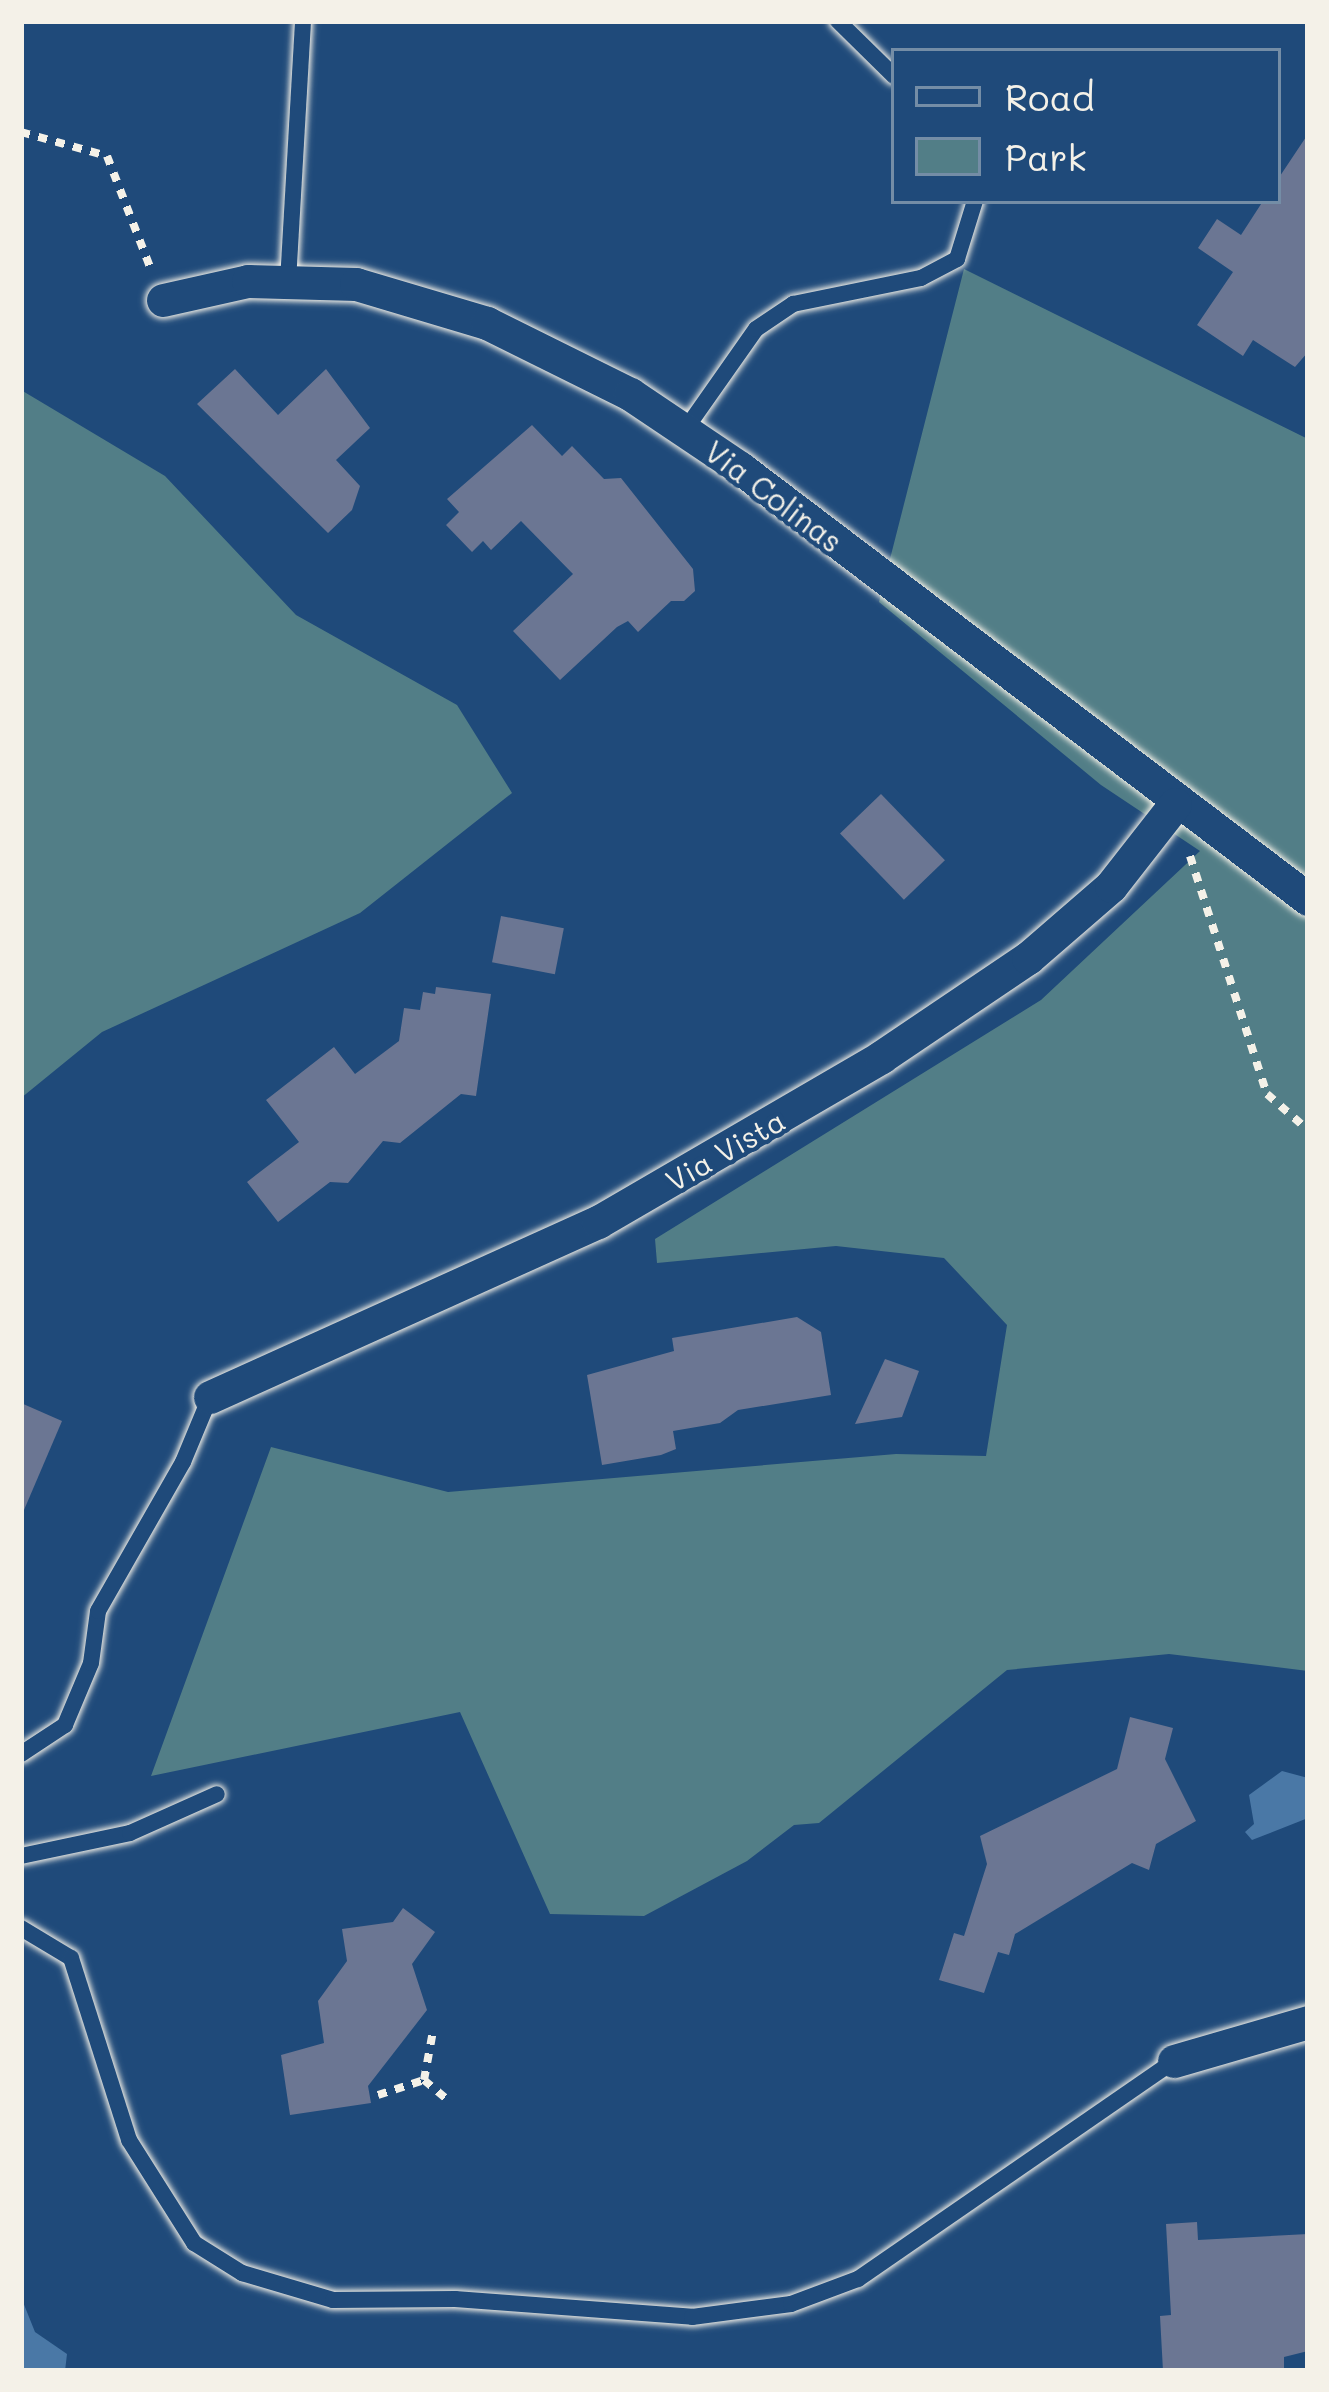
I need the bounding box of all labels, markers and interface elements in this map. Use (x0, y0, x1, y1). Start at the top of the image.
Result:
legend (891, 48, 1281, 204)
text: Road (1005, 73, 1095, 120)
text: Park (1005, 133, 1087, 180)
street label: Via Colinas (698, 433, 850, 559)
street label: Via Vista (659, 1101, 791, 1199)

